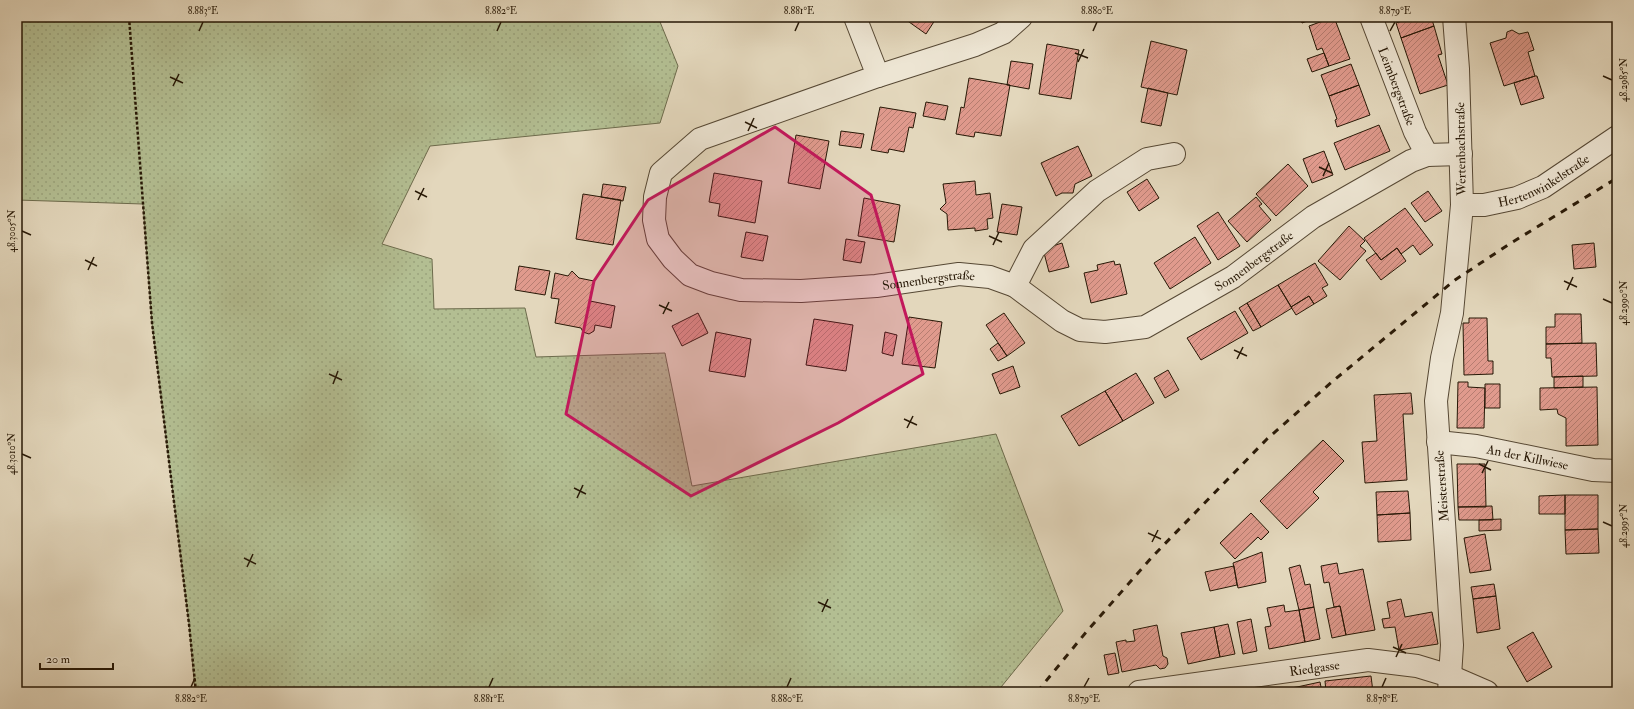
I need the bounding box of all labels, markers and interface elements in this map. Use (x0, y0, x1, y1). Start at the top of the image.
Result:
text: 8.883°E (188, 5, 218, 17)
text: 8.882°E (485, 5, 517, 17)
text: 8.881°E (784, 5, 814, 17)
text: 8.880°E (1081, 5, 1113, 17)
text: 8.879°E (1379, 5, 1411, 17)
street label: Leimbergstraße (1374, 45, 1419, 128)
text: 48.2985°N (1618, 58, 1630, 102)
street label: Wertenbachstraße (1452, 101, 1470, 197)
street label: Hertenwinkelstraße (1497, 151, 1593, 211)
text: 48.3005°N (6, 209, 18, 253)
street label: Sonnenbergstraße (1212, 227, 1297, 295)
street label: Sonnenbergstraße (881, 267, 976, 294)
text: 48.2990°N (1618, 280, 1630, 325)
text: 48.3010°N (6, 433, 18, 475)
street label: An der Killwiese (1484, 441, 1570, 474)
street label: Meisterstraße (1431, 449, 1452, 522)
text: 48.2995°N (1618, 504, 1630, 548)
scale bar (40, 645, 113, 671)
text: 20 m (46, 652, 71, 667)
street label: Riedgasse (1288, 657, 1341, 680)
text: 8.882°E (175, 693, 207, 705)
text: 8.881°E (474, 693, 504, 705)
text: 8.880°E (771, 693, 803, 705)
text: 8.879°E (1068, 693, 1100, 705)
text: 8.878°E (1366, 693, 1398, 705)

